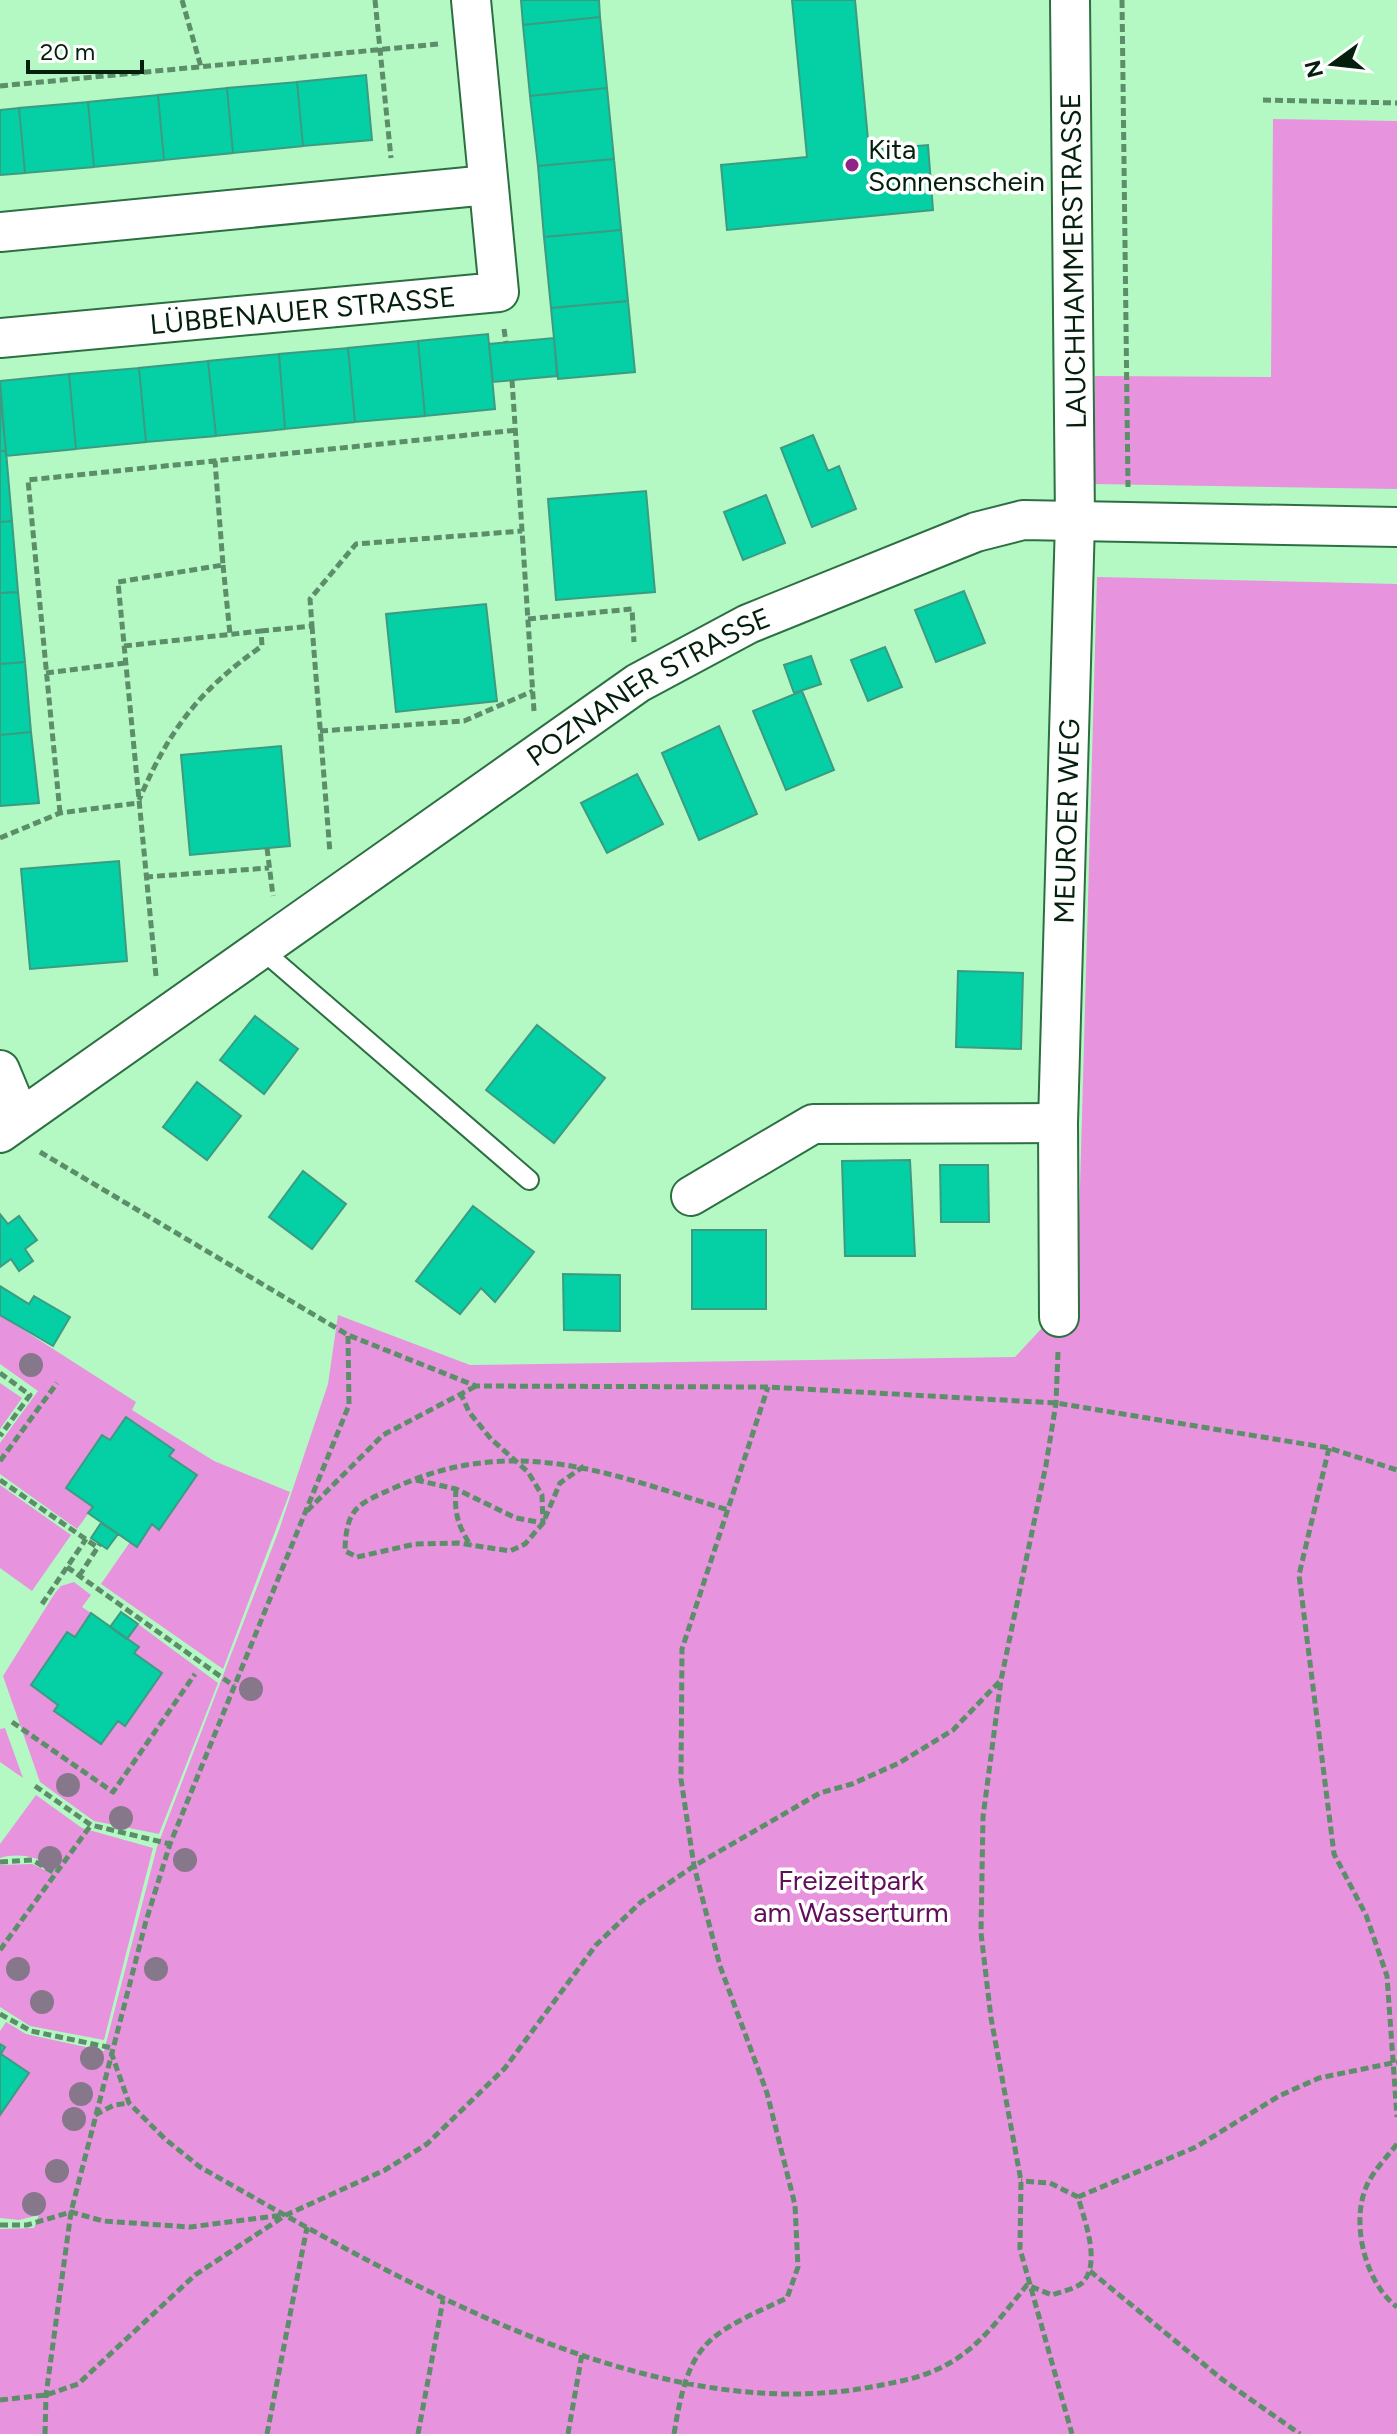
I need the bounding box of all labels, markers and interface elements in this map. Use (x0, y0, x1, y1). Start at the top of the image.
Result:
scale bar (28, 24, 142, 74)
north arrow (1293, 24, 1373, 104)
text: 20 m (40, 37, 95, 66)
text: N (1299, 57, 1329, 81)
street label: LAUCHHAMMERSTRASSE (1053, 93, 1093, 429)
place label: Kita Sonnenschein (868, 132, 1045, 198)
marker: Kita Sonnenschein (843, 156, 861, 174)
street label: LÜBBENAUER STRASSE (148, 279, 457, 341)
street label: POZNANER STRASSE (520, 600, 775, 773)
street label: MEUROER WEG (1047, 718, 1086, 924)
park label: Freizeitpark am Wasserturm (753, 1863, 949, 1929)

